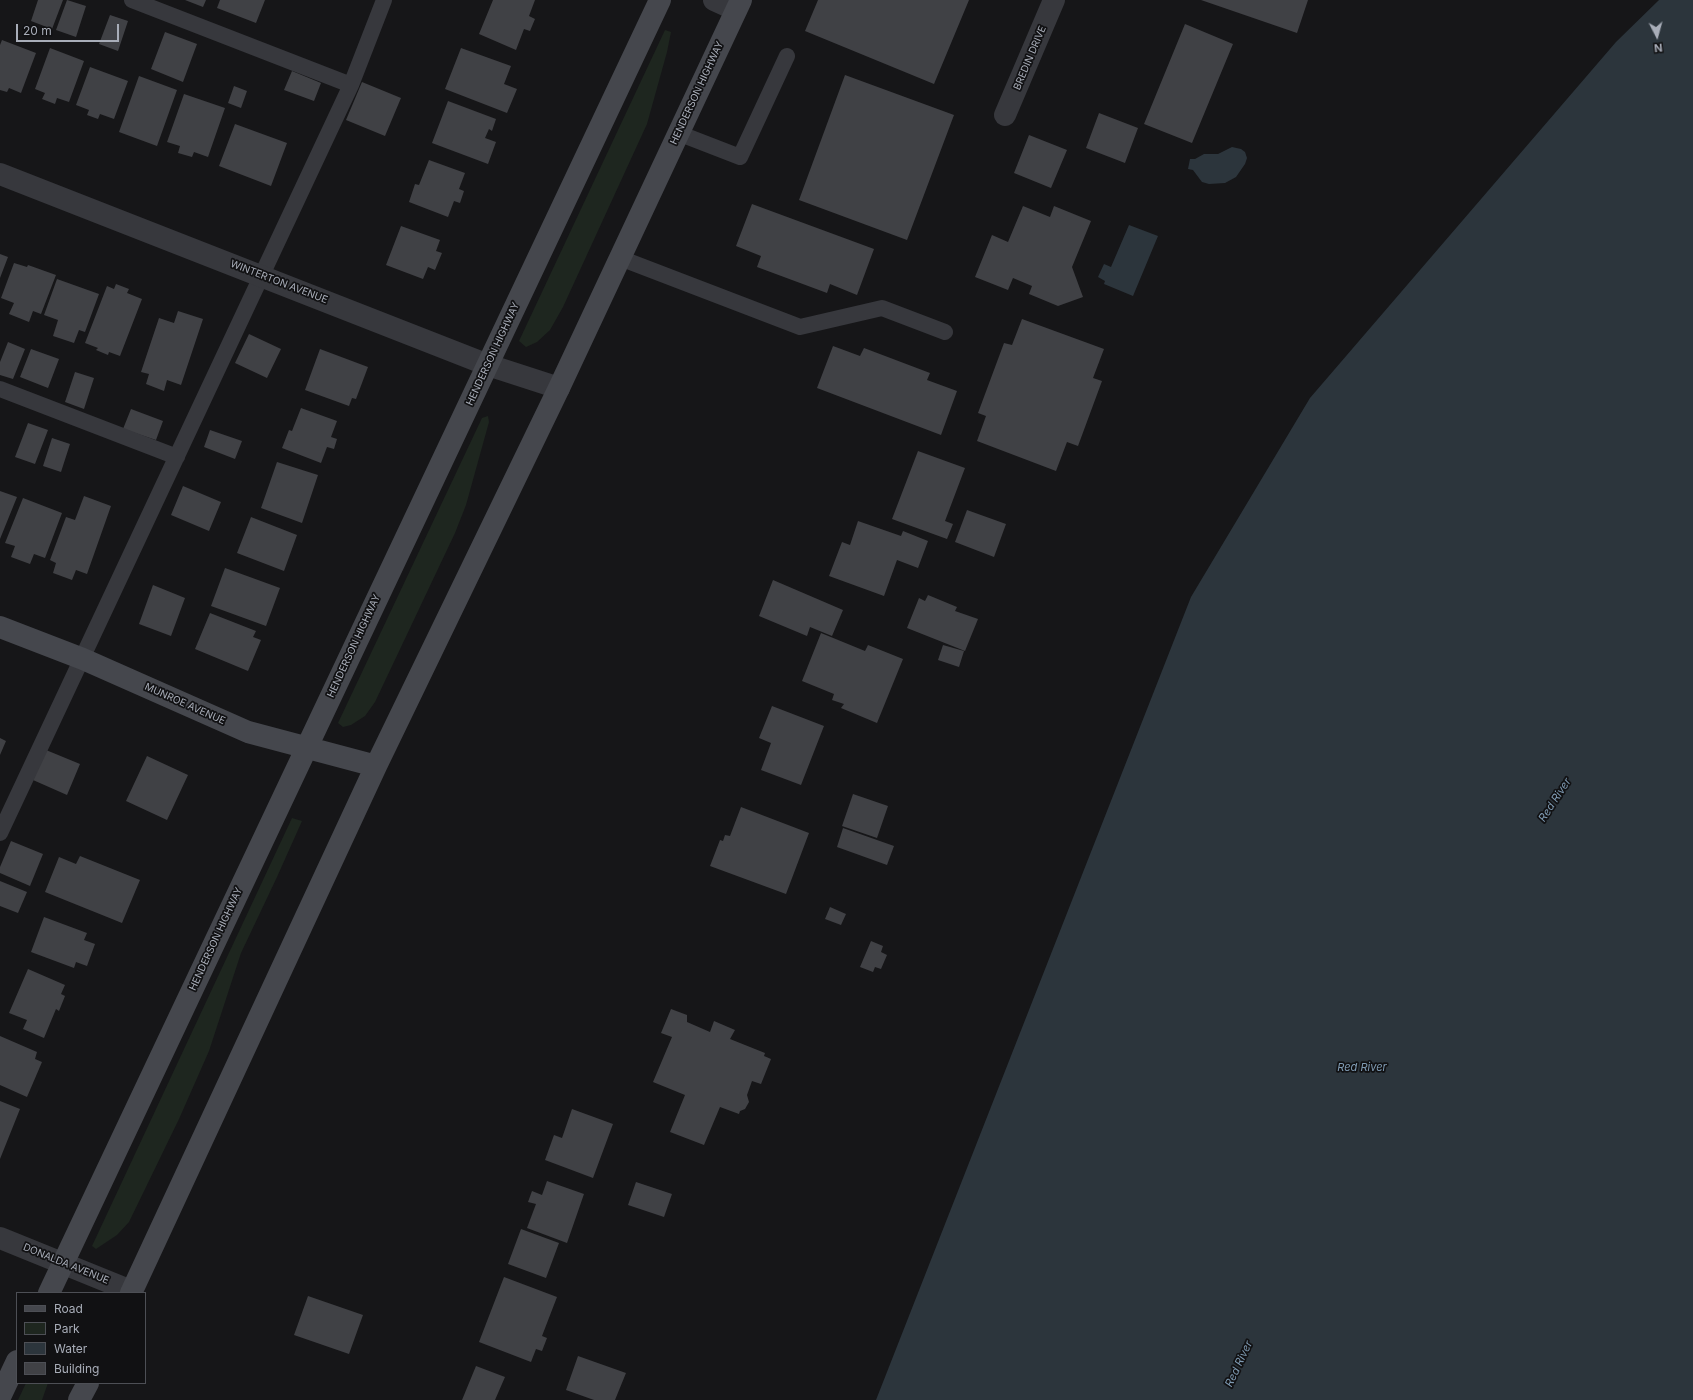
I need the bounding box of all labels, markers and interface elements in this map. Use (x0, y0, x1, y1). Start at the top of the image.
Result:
scale bar (18, 16, 121, 42)
north arrow (1637, 16, 1677, 56)
text: 20 m (23, 23, 52, 38)
street label: BREDIN DRIVE (1011, 24, 1049, 92)
street label: HENDERSON HIGHWAY (668, 40, 726, 146)
text: N (1653, 41, 1663, 55)
street label: WINTERTON AVENUE (229, 258, 329, 306)
street label: HENDERSON HIGHWAY (464, 301, 522, 407)
street label: HENDERSON HIGHWAY (325, 593, 383, 699)
street label: MUNROE AVENUE (143, 681, 227, 727)
water label: Red River (1536, 776, 1574, 824)
street label: HENDERSON HIGHWAY (187, 886, 245, 992)
water label: Red River (1337, 1061, 1387, 1075)
street label: DONALDA AVENUE (21, 1241, 111, 1287)
legend (16, 1292, 146, 1384)
text: Road (54, 1301, 83, 1316)
text: Park (54, 1321, 80, 1336)
water label: Red River (1223, 1339, 1255, 1389)
text: Water (54, 1341, 87, 1356)
text: Building (54, 1361, 99, 1376)

